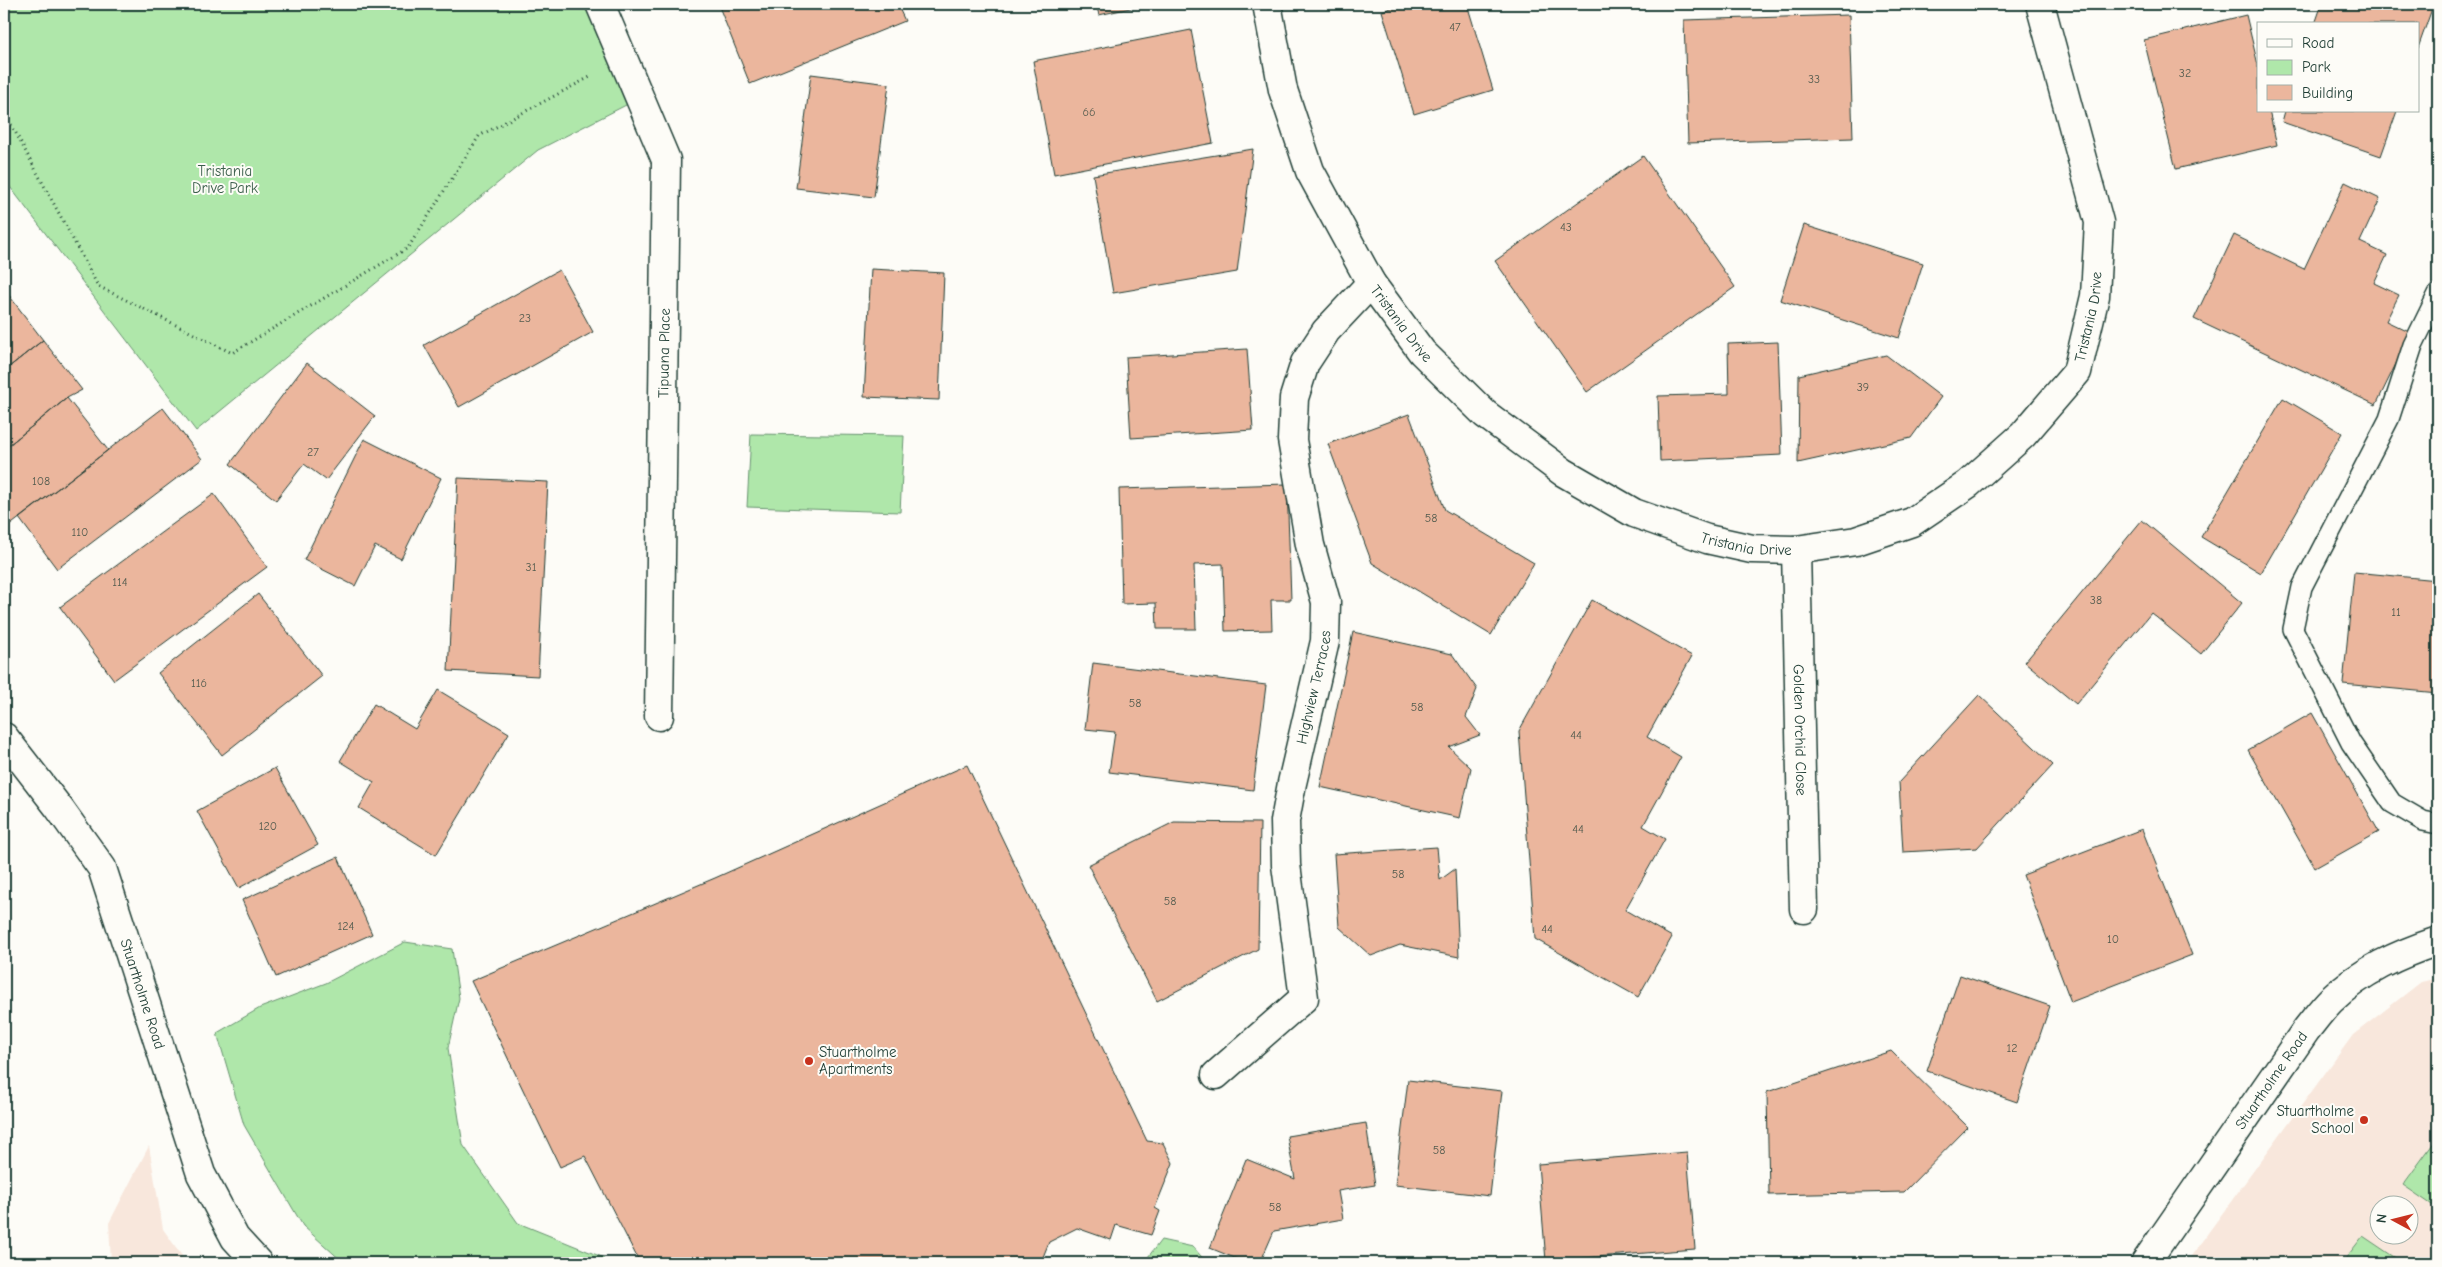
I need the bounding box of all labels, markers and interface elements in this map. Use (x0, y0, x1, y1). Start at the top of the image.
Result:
house number: 47 (1449, 20, 1461, 34)
legend (2257, 22, 2420, 112)
text: Road (2302, 34, 2334, 52)
text: Park (2302, 58, 2331, 76)
house number: 32 (2179, 66, 2191, 80)
house number: 33 (1808, 72, 1820, 86)
text: Building (2302, 84, 2353, 102)
house number: 66 (1082, 105, 1096, 119)
park label: Tristania Drive Park (192, 162, 259, 197)
house number: 43 (1560, 220, 1572, 234)
street label: Tristania Drive (2071, 271, 2105, 364)
street label: Tristania Drive (1367, 281, 1436, 366)
street label: Tipuana Place (654, 307, 674, 398)
house number: 23 (519, 311, 531, 325)
house number: 39 (1857, 380, 1869, 394)
house number: 27 (307, 445, 319, 459)
house number: 108 (32, 474, 50, 488)
house number: 58 (1425, 511, 1437, 525)
house number: 110 (72, 525, 88, 539)
street label: Tristania Drive (1698, 528, 1792, 559)
house number: 31 (526, 560, 537, 574)
house number: 114 (112, 575, 128, 589)
house number: 38 (2090, 593, 2102, 607)
house number: 11 (2391, 605, 2401, 619)
street label: Highview Terraces (1292, 630, 1334, 746)
street label: Golden Orchid Close (1790, 664, 1810, 796)
house number: 116 (191, 676, 207, 690)
house number: 58 (1129, 696, 1141, 710)
house number: 58 (1411, 700, 1423, 714)
house number: 44 (1570, 728, 1582, 742)
house number: 120 (259, 819, 277, 833)
house number: 44 (1572, 822, 1584, 836)
house number: 58 (1392, 867, 1404, 881)
house number: 58 (1164, 894, 1176, 908)
house number: 124 (338, 919, 355, 933)
house number: 44 (1541, 922, 1553, 936)
house number: 10 (2107, 932, 2119, 946)
street label: Stuartholme Road (117, 937, 169, 1051)
street label: Stuartholme Road (2231, 1028, 2311, 1133)
house number: 12 (2006, 1041, 2018, 1055)
place label: Stuartholme Apartments (819, 1043, 897, 1078)
marker: Stuartholme Apartments (803, 1055, 815, 1067)
place label: Stuartholme School (2277, 1102, 2354, 1137)
marker: Stuartholme School (2358, 1114, 2370, 1126)
house number: 58 (1433, 1143, 1445, 1157)
north arrow (2370, 1194, 2420, 1244)
house number: 58 (1269, 1200, 1281, 1214)
text: N (2373, 1213, 2391, 1224)

